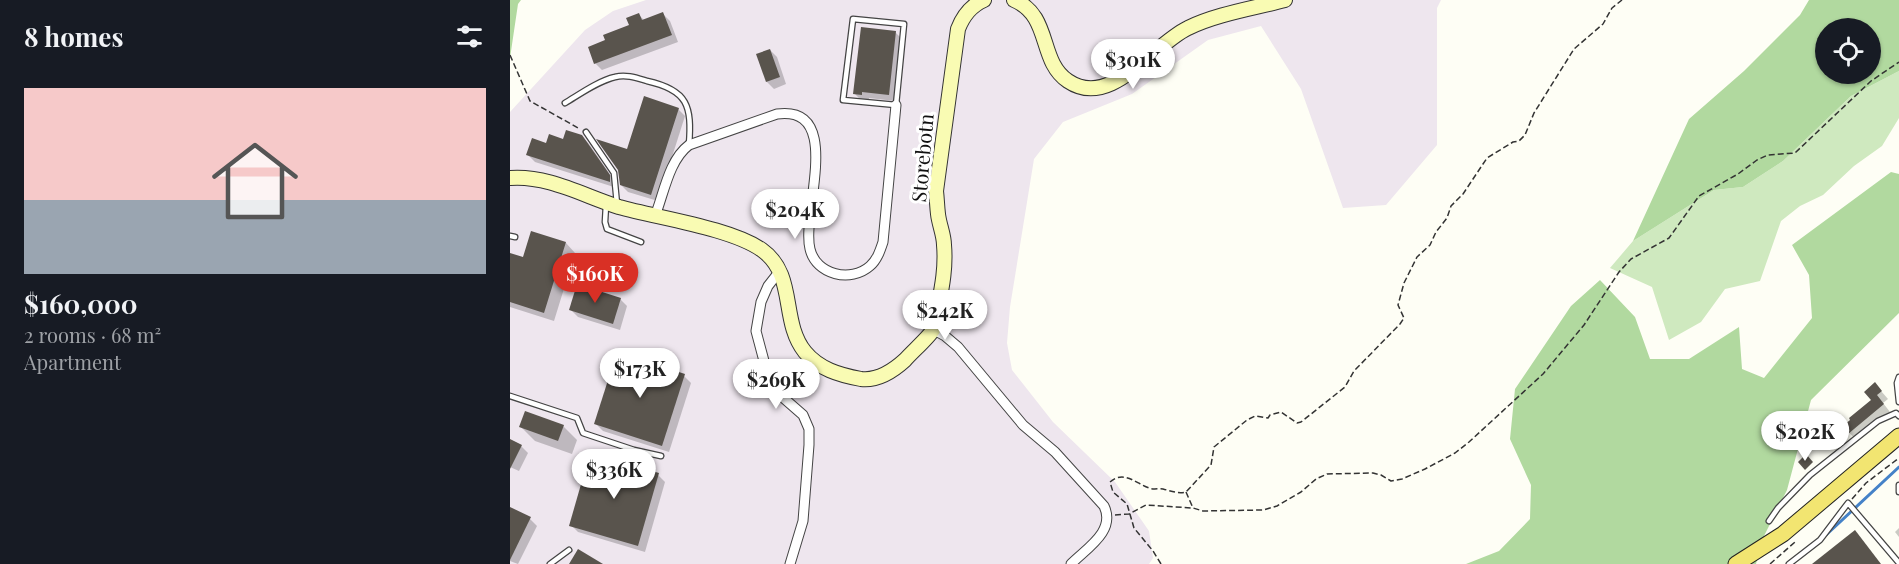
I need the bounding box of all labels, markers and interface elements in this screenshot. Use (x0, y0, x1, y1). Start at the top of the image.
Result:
map controls (1815, 18, 1881, 84)
button: locate (1815, 18, 1881, 84)
text: 8 homes (24, 19, 123, 54)
icon: filters (453, 20, 486, 53)
pin: $301K (1091, 39, 1175, 90)
text: $301K (1105, 45, 1161, 72)
street label: Storebotn (904, 112, 939, 203)
icon: home (201, 127, 309, 235)
pin: $204K (753, 189, 837, 240)
text: $204K (765, 195, 825, 222)
pin: $160K (553, 253, 637, 304)
text: $160K (566, 259, 624, 286)
text: $160,000 (24, 286, 138, 321)
pin: $242K (903, 290, 987, 341)
text: $242K (916, 296, 974, 323)
text: 2 rooms · 68 m² (24, 321, 161, 348)
text: Apartment (24, 348, 121, 375)
pin: $173K (598, 348, 682, 399)
text: $173K (614, 354, 666, 381)
pin: $269K (734, 359, 818, 410)
text: $269K (747, 365, 805, 392)
pin: $202K (1763, 411, 1847, 462)
text: $202K (1775, 417, 1835, 444)
pin: $336K (572, 449, 656, 500)
text: $336K (586, 455, 642, 482)

